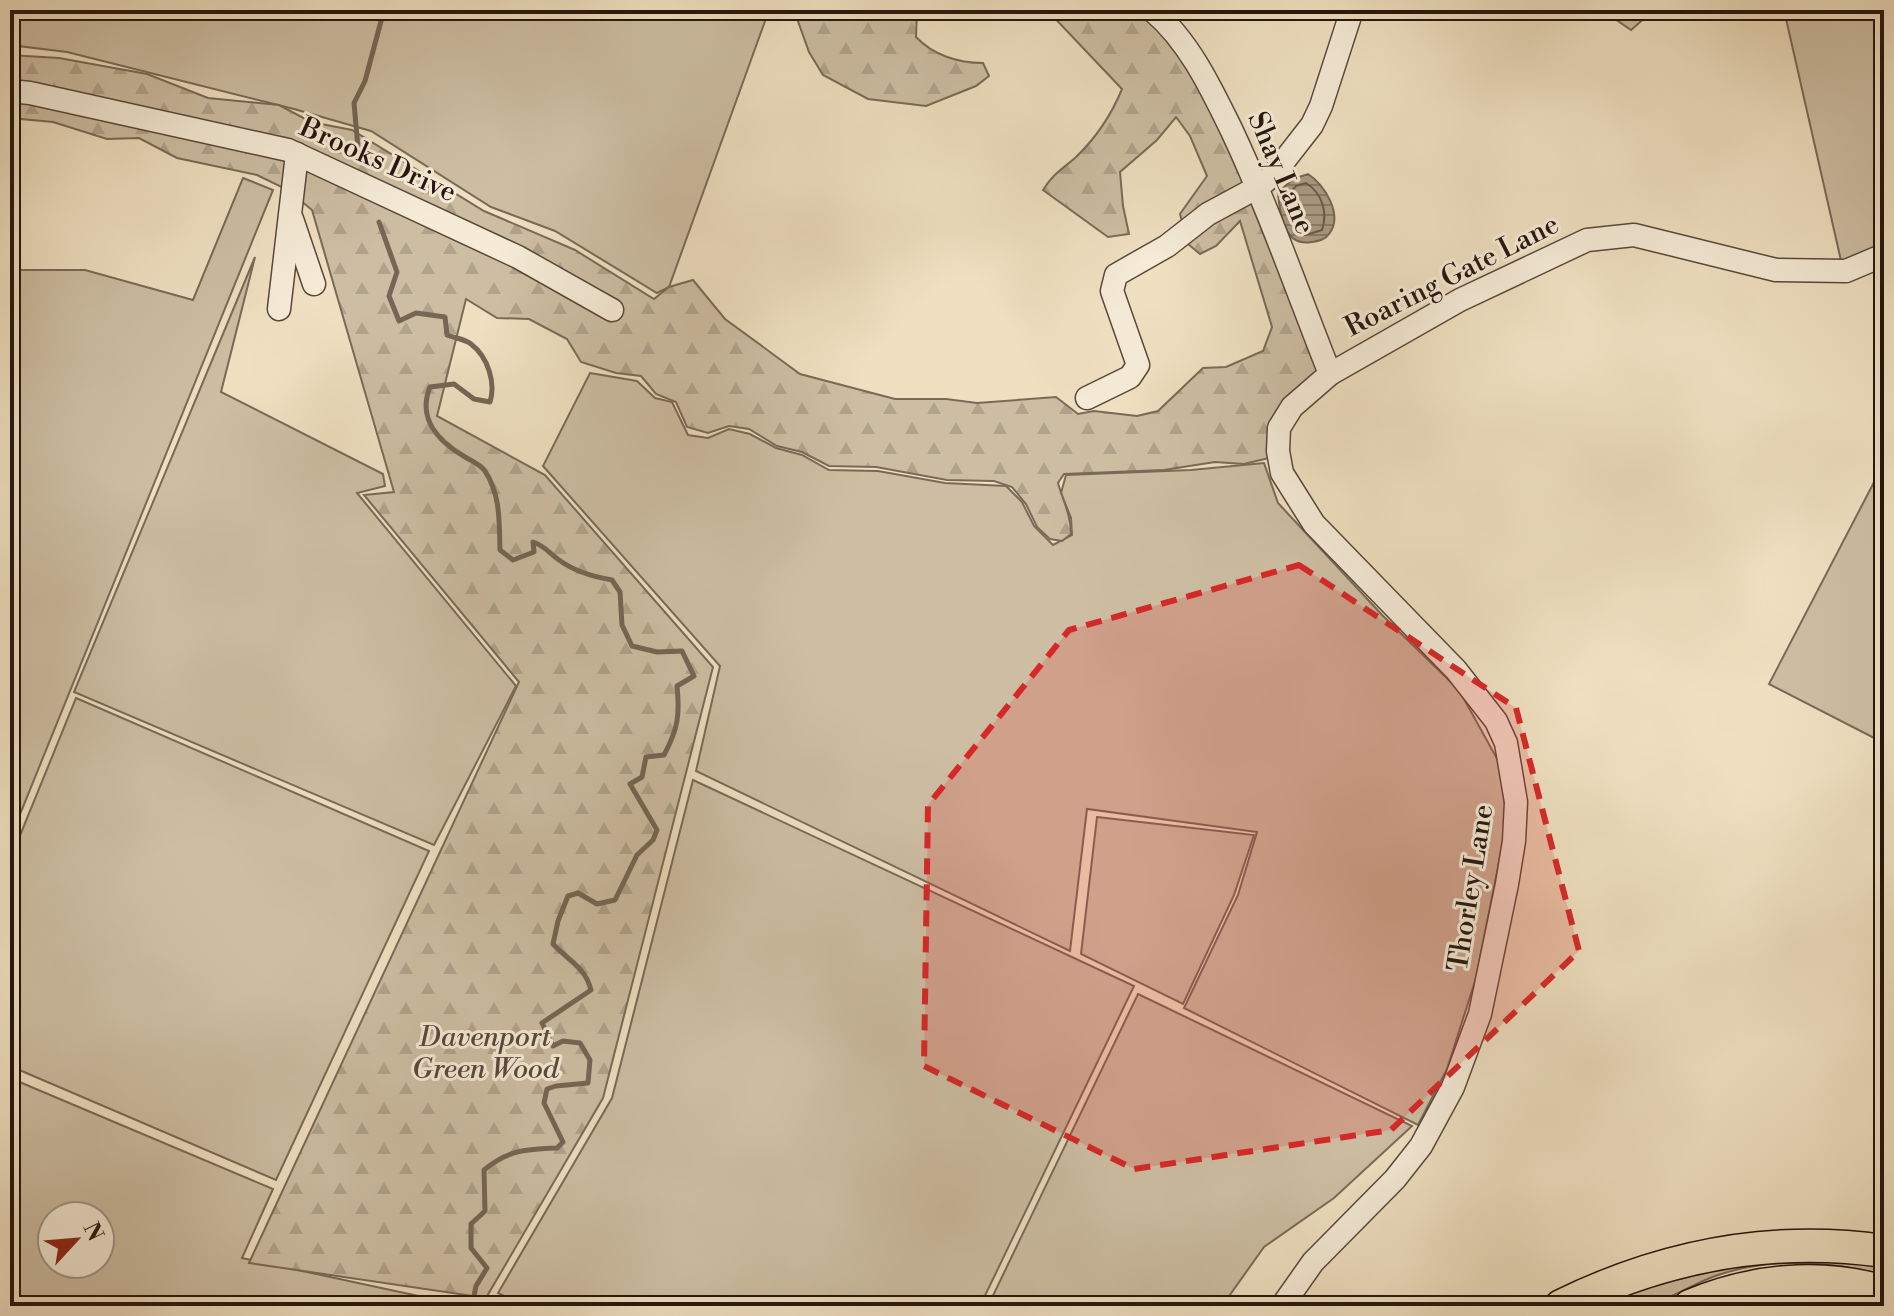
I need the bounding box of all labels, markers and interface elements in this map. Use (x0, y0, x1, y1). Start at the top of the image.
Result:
street label: Shay Lane (1240, 107, 1322, 239)
street label: Brooks Drive (293, 109, 462, 210)
street label: Roaring Gate Lane (1339, 207, 1565, 345)
street label: Thorley Lane (1441, 802, 1501, 974)
park label: Davenport Green Wood (412, 1020, 560, 1087)
north arrow (36, 1200, 116, 1280)
text: N (77, 1218, 109, 1246)

